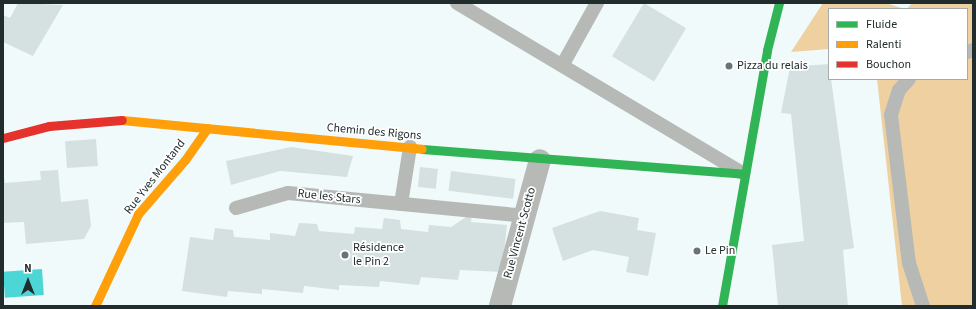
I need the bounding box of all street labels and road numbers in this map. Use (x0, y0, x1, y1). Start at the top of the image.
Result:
street label: Chemin des Rigons (326, 121, 422, 143)
street label: Rue Yves Montand (121, 137, 189, 217)
street label: Rue Vincent Scotto (501, 186, 539, 280)
street label: Rue les Stars (297, 187, 361, 207)

